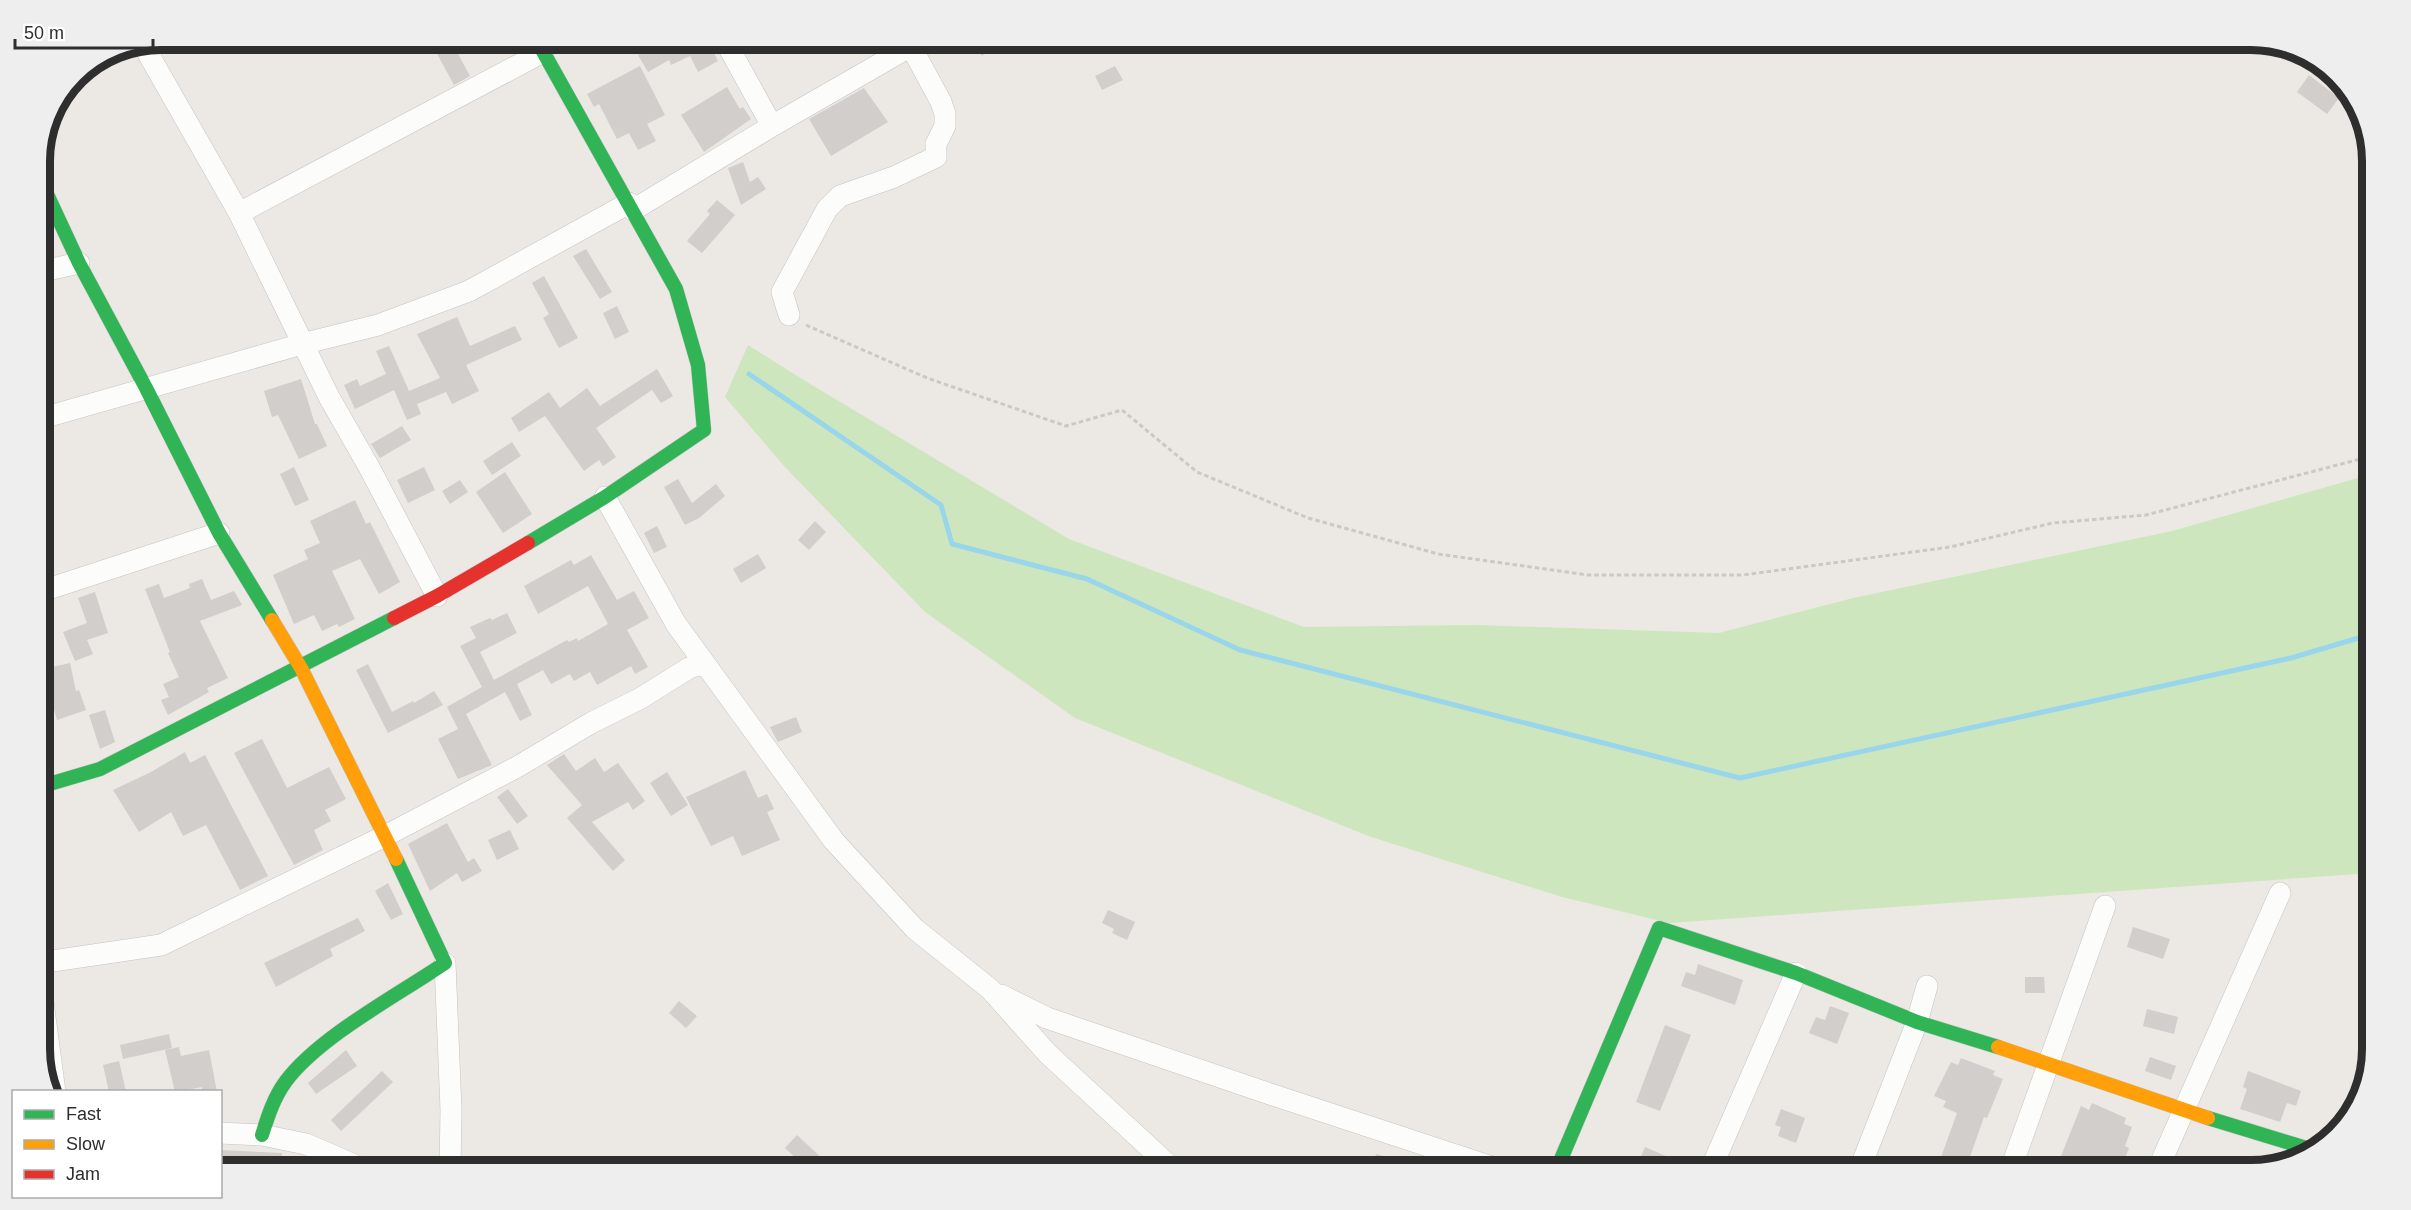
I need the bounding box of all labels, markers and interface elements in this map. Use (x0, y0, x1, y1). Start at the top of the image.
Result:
scale bar (15, 12, 153, 50)
text: 50 m (24, 23, 64, 43)
legend (12, 1090, 222, 1198)
text: Fast (66, 1104, 101, 1124)
text: Slow (66, 1134, 106, 1154)
text: Jam (66, 1164, 100, 1184)

